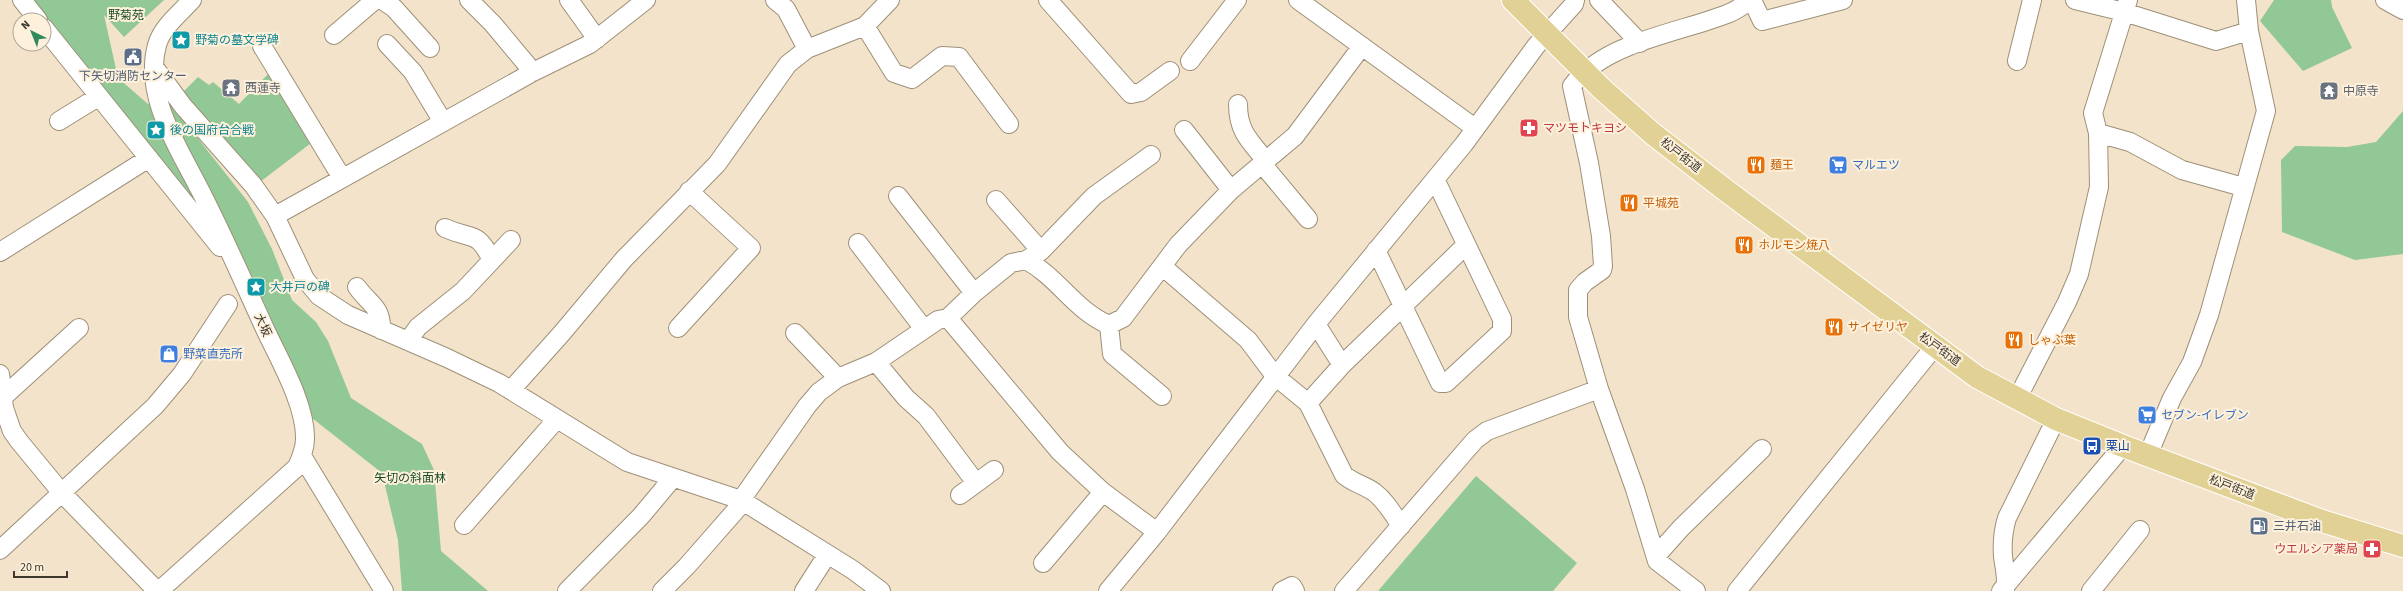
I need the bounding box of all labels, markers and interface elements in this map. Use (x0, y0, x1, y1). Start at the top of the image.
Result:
park label: 野菊苑 (108, 7, 144, 24)
north arrow (12, 12, 52, 52)
text: N (18, 17, 33, 33)
place icon: 野菊の墓文学碑 (170, 29, 192, 51)
place label: 野菊の墓文学碑 (195, 32, 279, 49)
public building icon: 下矢切消防センター (122, 46, 144, 68)
place label: 下矢切消防センター (79, 68, 187, 85)
temple icon: 西蓮寺 (220, 77, 242, 99)
place label: 西蓮寺 (245, 80, 281, 97)
temple icon: 中原寺 (2318, 80, 2340, 102)
place label: 中原寺 (2343, 83, 2379, 100)
pharmacy icon: マツモトキヨシ (1518, 117, 1540, 139)
place icon: 後の国府台合戦 (145, 119, 167, 141)
place label: マツモトキヨシ (1543, 120, 1627, 137)
place label: 後の国府台合戦 (170, 122, 254, 139)
street label: 松戸街道 (1657, 134, 1705, 177)
restaurant icon: 麺王 (1745, 154, 1767, 176)
supermarket icon: マルエツ (1827, 154, 1849, 176)
place label: 麺王 (1770, 157, 1794, 174)
place label: マルエツ (1852, 157, 1900, 174)
restaurant icon: 平城苑 (1618, 192, 1640, 214)
place label: 平城苑 (1643, 195, 1679, 212)
restaurant icon: ホルモン焼八 (1733, 234, 1755, 256)
place label: ホルモン焼八 (1758, 237, 1830, 254)
place icon: 大井戸の碑 (245, 276, 267, 298)
place label: 大井戸の碑 (270, 279, 330, 296)
street label: 大坂 (250, 311, 275, 340)
restaurant icon: サイゼリヤ (1823, 316, 1845, 338)
place label: サイゼリヤ (1848, 319, 1908, 336)
street label: 松戸街道 (1915, 328, 1964, 370)
restaurant icon: しゃぶ葉 (2003, 329, 2025, 351)
place label: しゃぶ葉 (2028, 332, 2076, 349)
shop icon: 野菜直売所 (158, 343, 180, 365)
place label: 野菜直売所 (183, 346, 243, 363)
supermarket icon: セブン-イレブン (2136, 404, 2158, 426)
place label: セブン-イレブン (2161, 407, 2249, 424)
bus stop icon: 栗山 (2081, 435, 2103, 457)
place label: 栗山 (2106, 438, 2130, 455)
park label: 矢切の斜面林 (374, 470, 446, 487)
street label: 松戸街道 (2206, 471, 2257, 504)
fuel station icon: 三井石油 (2248, 515, 2270, 537)
place label: 三井石油 (2273, 518, 2321, 535)
pharmacy icon: ウエルシア薬局 (2361, 538, 2383, 560)
place label: ウエルシア薬局 (2274, 541, 2358, 558)
scale bar (14, 553, 67, 579)
text: 20 m (20, 559, 44, 576)

